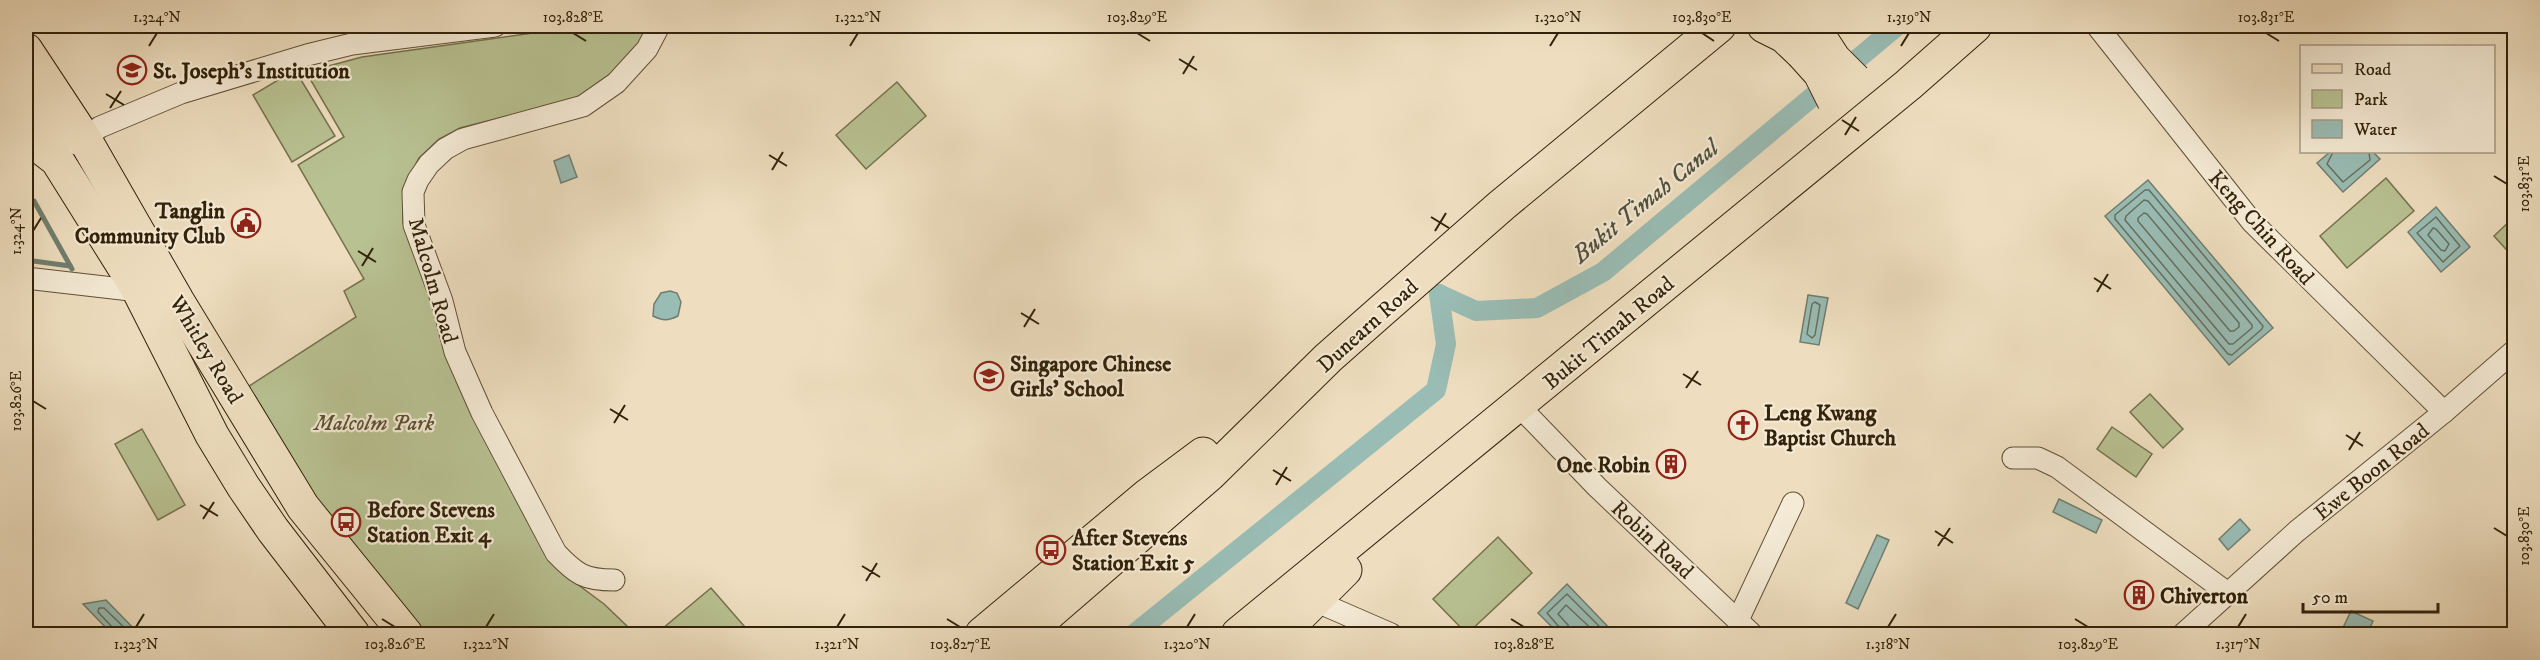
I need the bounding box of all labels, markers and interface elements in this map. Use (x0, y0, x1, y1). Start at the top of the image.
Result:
text: 1.324°N (133, 8, 181, 27)
text: 103.828°E (543, 8, 604, 27)
text: 1.322°N (835, 8, 881, 27)
text: 103.829°E (1107, 8, 1168, 27)
text: 1.320°N (1534, 8, 1582, 27)
text: 103.830°E (1672, 8, 1732, 27)
text: 1.319°N (1887, 8, 1931, 27)
text: 103.831°E (2238, 8, 2295, 27)
legend (2300, 45, 2495, 153)
school or university icon: St. Joseph's Institution (116, 54, 148, 86)
place label: St. Joseph's Institution (153, 58, 350, 85)
text: Road (2354, 59, 2391, 81)
text: Park (2354, 89, 2388, 111)
text: Water (2353, 119, 2397, 141)
water label: Bukit Timah Canal (1566, 132, 1727, 271)
text: 103.831°E (2515, 155, 2534, 212)
street label: Keng Chin Road (2202, 165, 2319, 291)
place label: Tanglin Community Club (75, 198, 225, 250)
text: 1.324°N (7, 207, 26, 255)
public building icon: Tanglin Community Club (230, 207, 262, 239)
street label: Malcolm Road (402, 214, 463, 346)
street label: Bukit Timah Road (1538, 271, 1680, 396)
street label: Dunearn Road (1312, 274, 1424, 379)
street label: Whitley Road (162, 290, 249, 409)
place label: Singapore Chinese Girls' School (1010, 351, 1171, 403)
school or university icon: Singapore Chinese Girls' School (973, 360, 1005, 392)
text: 103.826°E (7, 370, 26, 431)
place label: Leng Kwang Baptist Church (1764, 400, 1896, 452)
church icon: Leng Kwang Baptist Church (1727, 409, 1759, 441)
park label: Malcolm Park (312, 410, 435, 437)
street label: Ewe Boon Road (2309, 418, 2435, 527)
building icon: One Robin (1655, 448, 1687, 480)
place label: One Robin (1556, 452, 1650, 479)
street label: Robin Road (1605, 495, 1699, 585)
place label: Before Stevens Station Exit 4 (367, 497, 495, 549)
bus stop icon: Before Stevens Station Exit 4 (330, 506, 362, 538)
text: 103.830°E (2515, 506, 2534, 566)
place label: After Stevens Station Exit 5 (1071, 525, 1194, 577)
bus stop icon: After Stevens Station Exit 5 (1035, 534, 1067, 566)
scale bar (2303, 576, 2438, 614)
building icon: Chiverton (2123, 579, 2155, 611)
place label: Chiverton (2160, 583, 2249, 610)
text: 50 m (2312, 587, 2348, 609)
text: 1.323°N (114, 635, 158, 654)
text: 103.826°E (365, 635, 426, 654)
text: 1.322°N (463, 635, 509, 654)
text: 1.321°N (815, 635, 859, 654)
text: 103.827°E (930, 635, 991, 654)
text: 1.320°N (1163, 635, 1211, 654)
text: 103.828°E (1494, 635, 1555, 654)
text: 1.318°N (1866, 635, 1910, 654)
text: 103.829°E (2058, 635, 2119, 654)
text: 1.317°N (2215, 635, 2261, 654)

